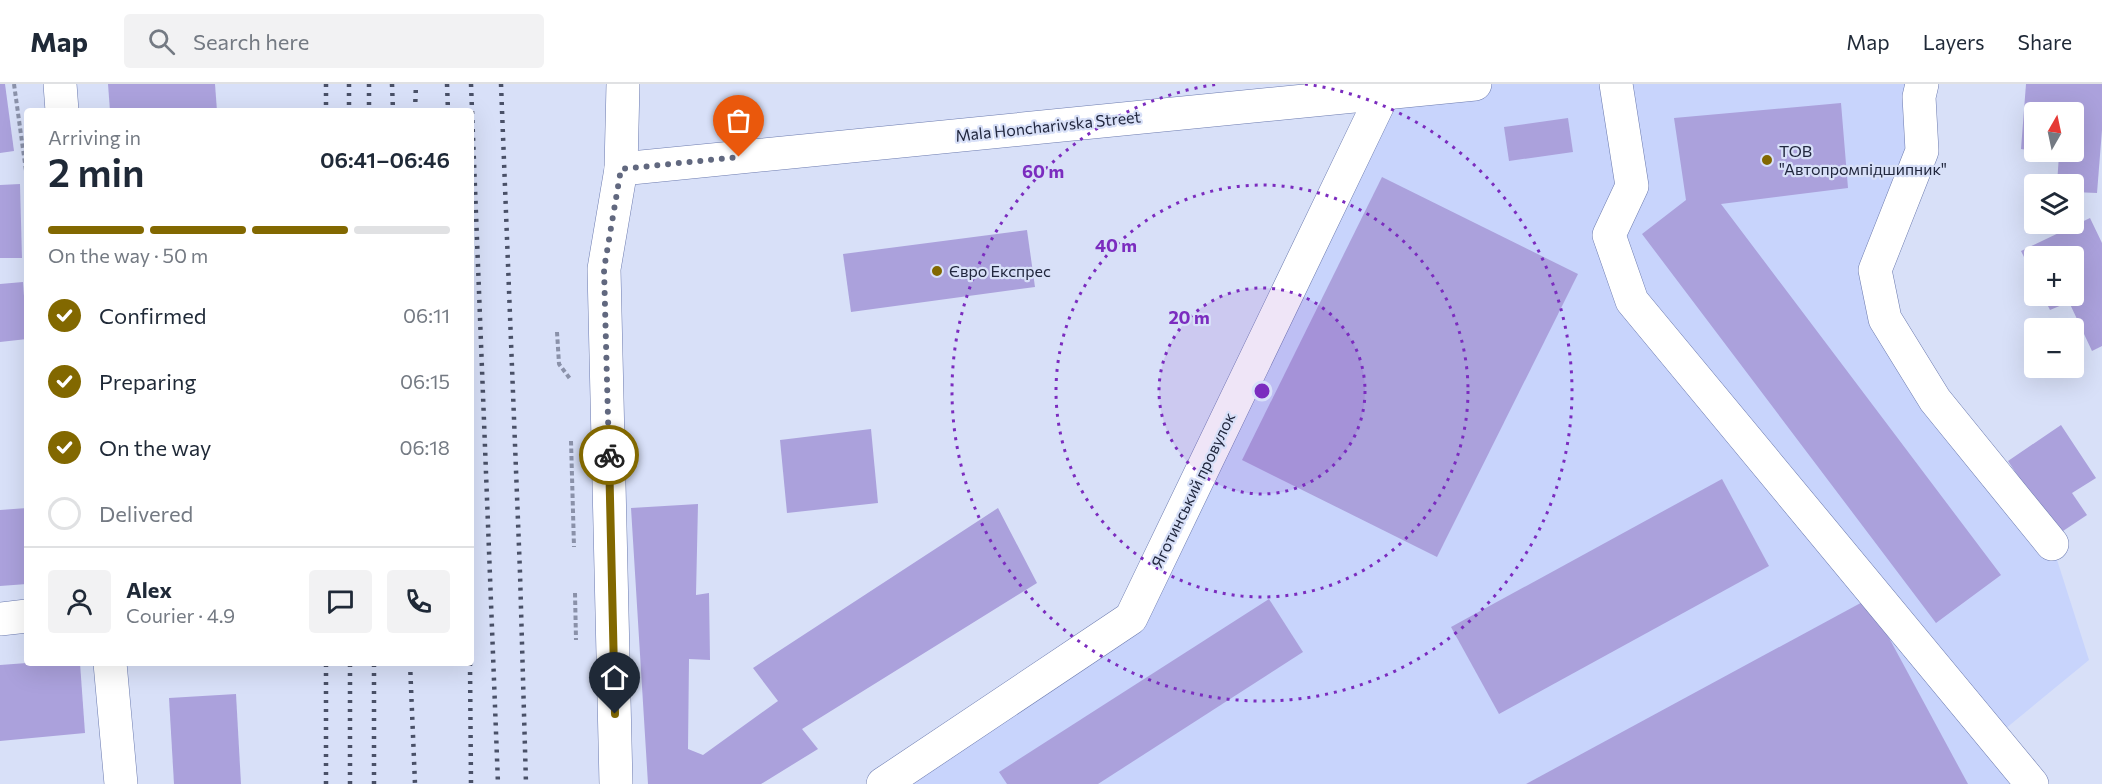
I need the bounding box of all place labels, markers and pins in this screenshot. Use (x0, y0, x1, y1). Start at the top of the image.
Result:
pin (713, 95, 764, 157)
place label: ТОВ "Автопромпідшипник" (1779, 141, 1947, 178)
marker: ТОВ "Автопромпідшипник" (1760, 153, 1774, 167)
place label: Євро Експрес (949, 261, 1051, 280)
marker: Євро Експрес (930, 264, 944, 278)
centre of rings (1252, 381, 1272, 401)
pin (589, 652, 640, 714)

